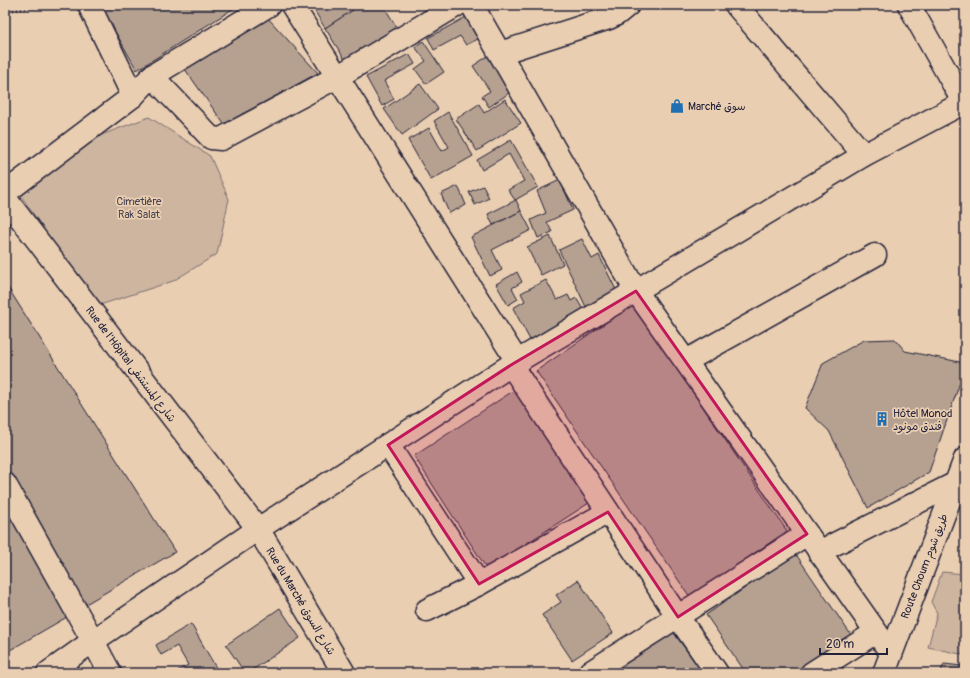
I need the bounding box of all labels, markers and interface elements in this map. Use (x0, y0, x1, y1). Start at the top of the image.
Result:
shop icon: Marché سوق (669, 98, 685, 114)
place label: Marché سوق (688, 100, 745, 114)
park label: Cimetière Rak Salat (116, 195, 162, 221)
street label: Rue de l'Hôpital شارع المستشفى (81, 304, 178, 426)
place label: Hôtel Monod فندق مونود (893, 407, 952, 434)
building icon: Hôtel Monod فندق مونود (874, 411, 890, 427)
street label: Route Choum طريق شوم (898, 512, 952, 621)
street label: Rue du Marché شارع السوق (262, 545, 338, 658)
scale bar (820, 630, 887, 656)
text: 20 m (826, 637, 855, 652)

